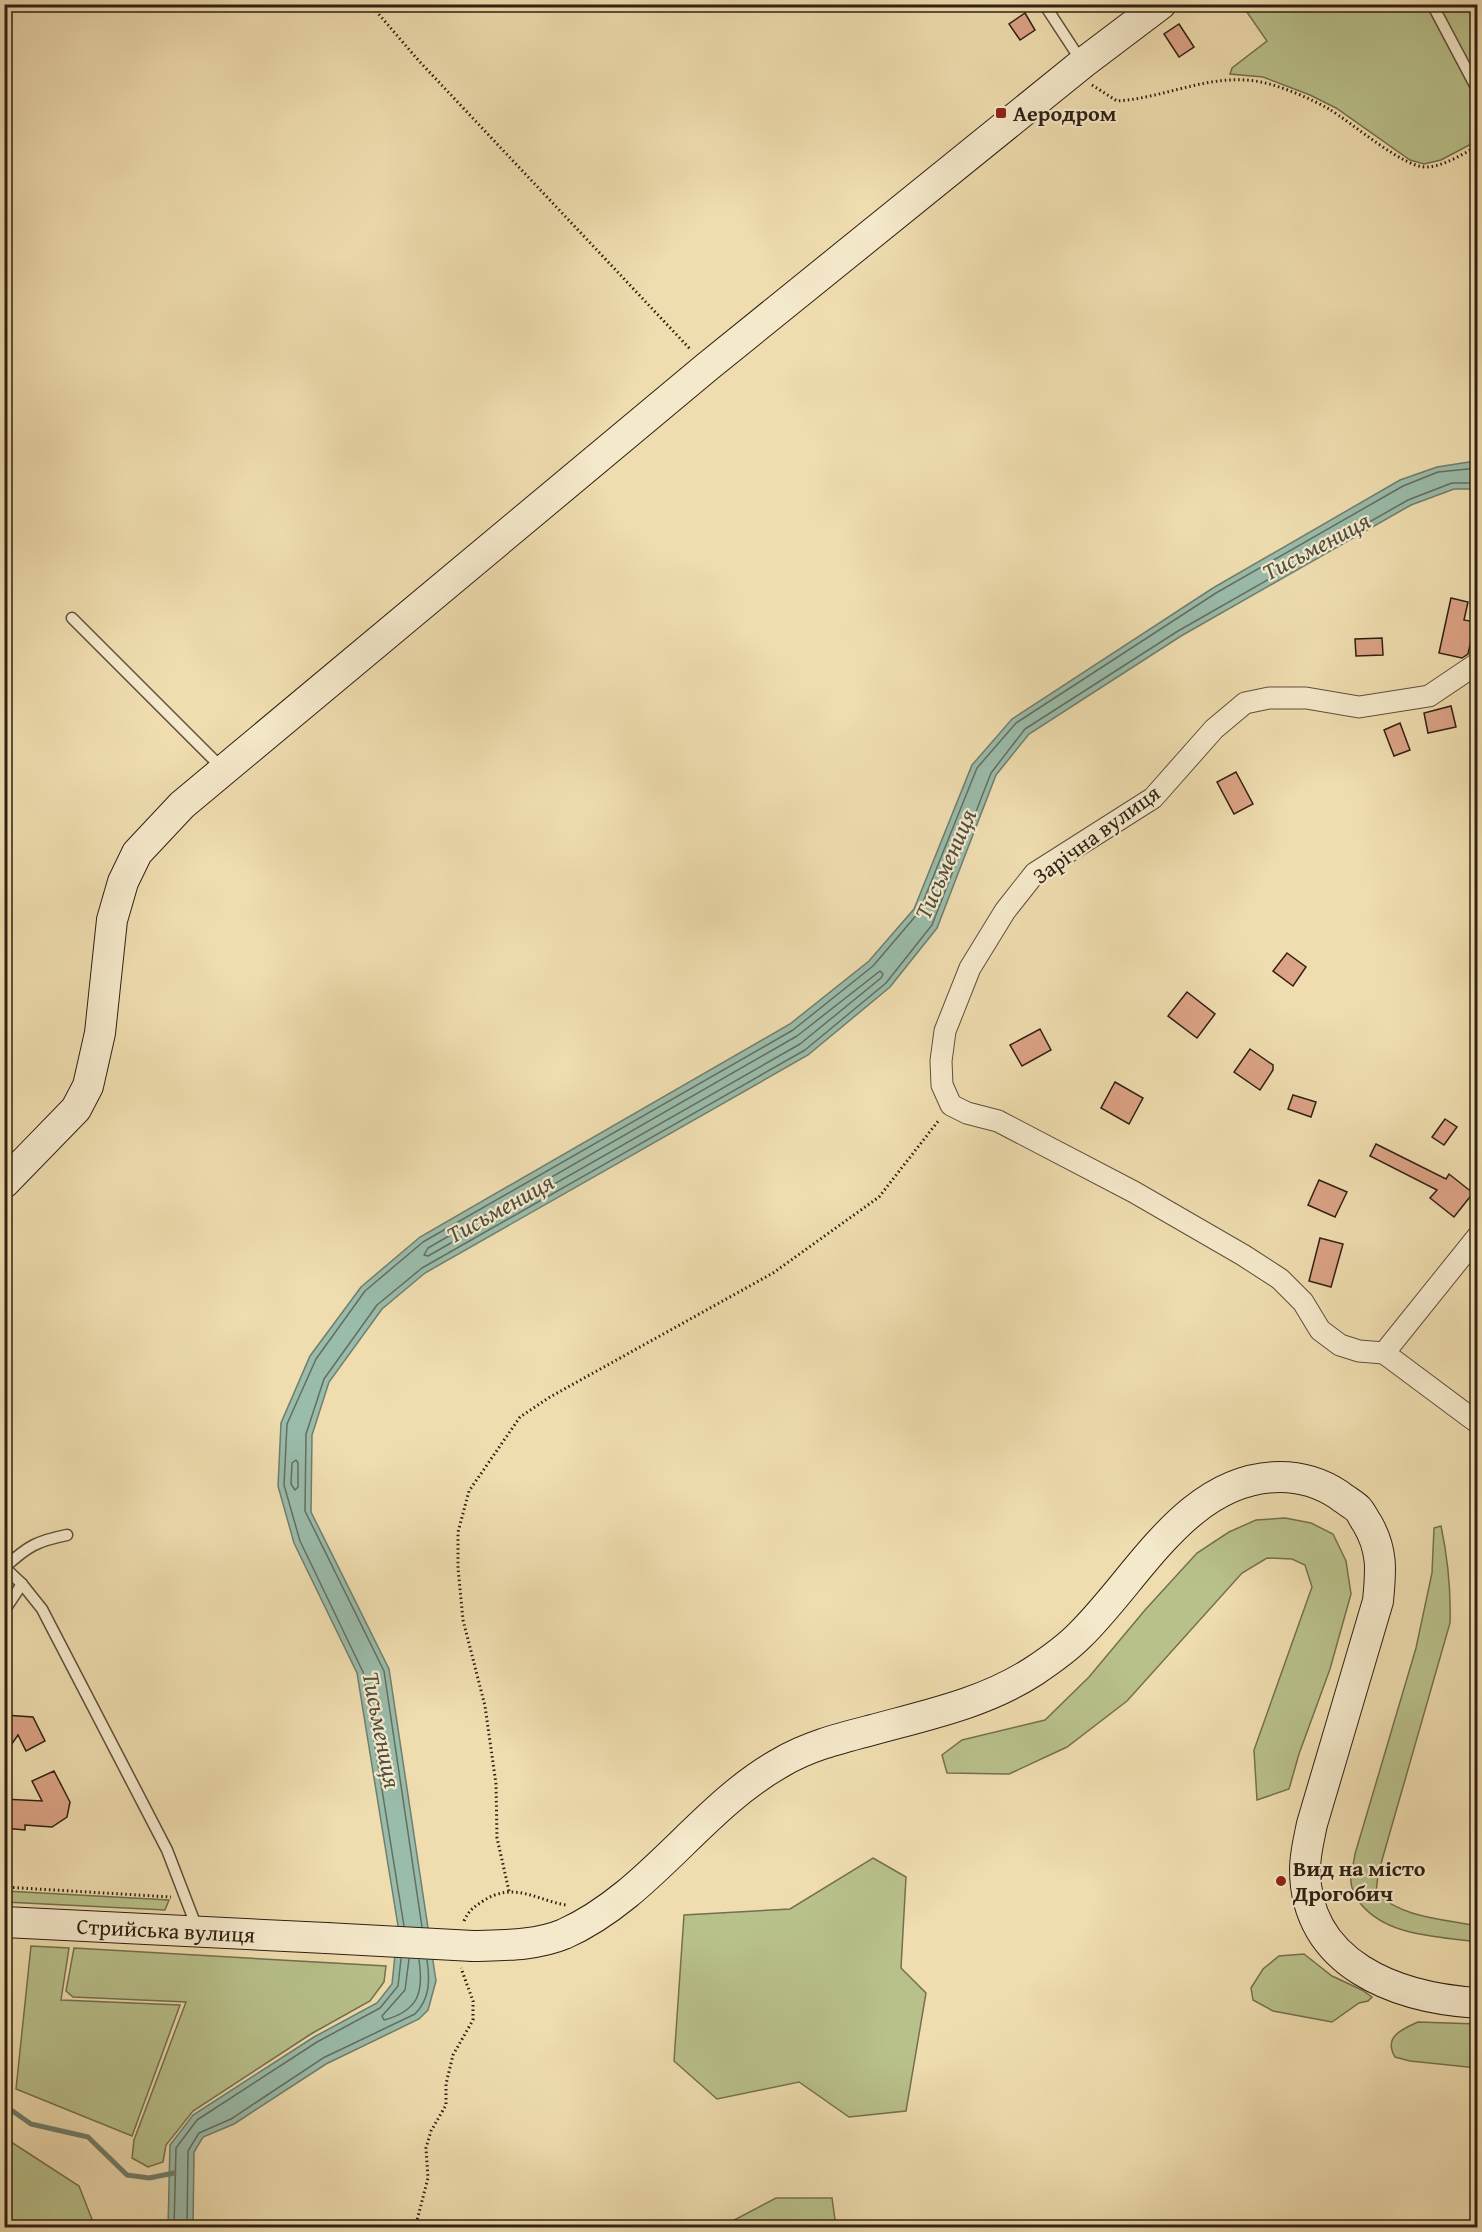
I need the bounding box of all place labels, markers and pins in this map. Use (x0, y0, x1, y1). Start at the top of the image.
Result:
place label: Аеродром (1013, 97, 1116, 129)
marker: Аеродром (994, 106, 1008, 120)
place label: Вид на місто Дрогобич (1292, 1852, 1426, 1909)
marker: Вид на місто Дрогобич (1274, 1874, 1288, 1888)

